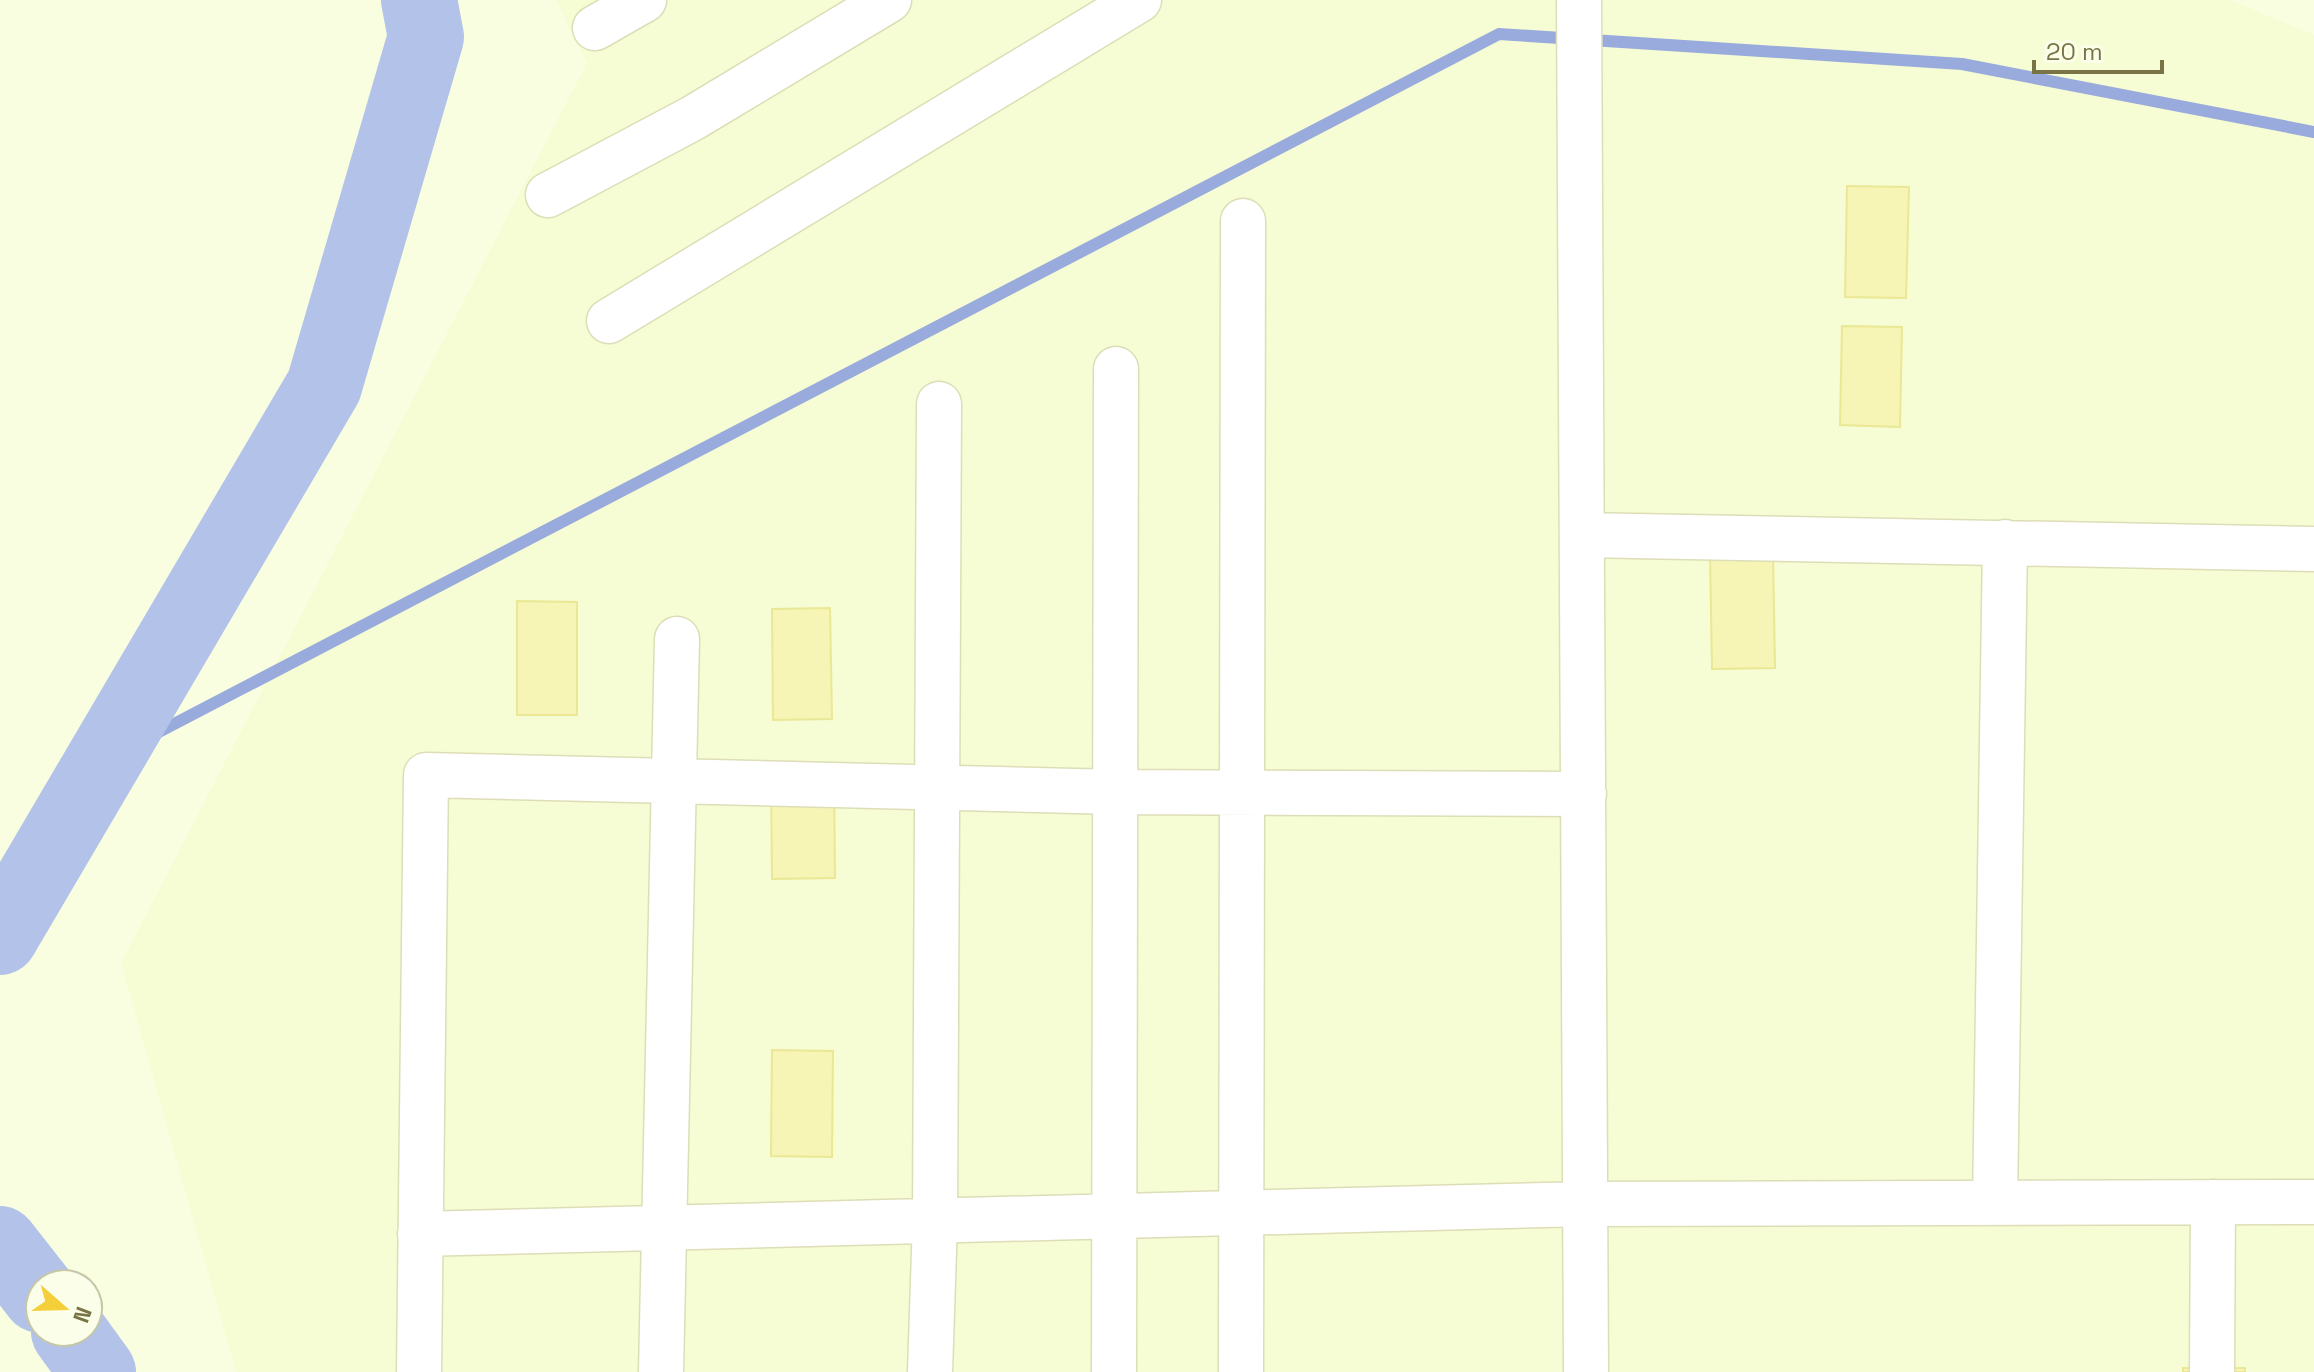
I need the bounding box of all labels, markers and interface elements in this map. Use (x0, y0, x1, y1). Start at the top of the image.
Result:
scale bar (2034, 24, 2162, 74)
text: 20 m (2046, 36, 2103, 67)
north arrow (24, 1268, 104, 1348)
text: N (67, 1303, 98, 1327)

